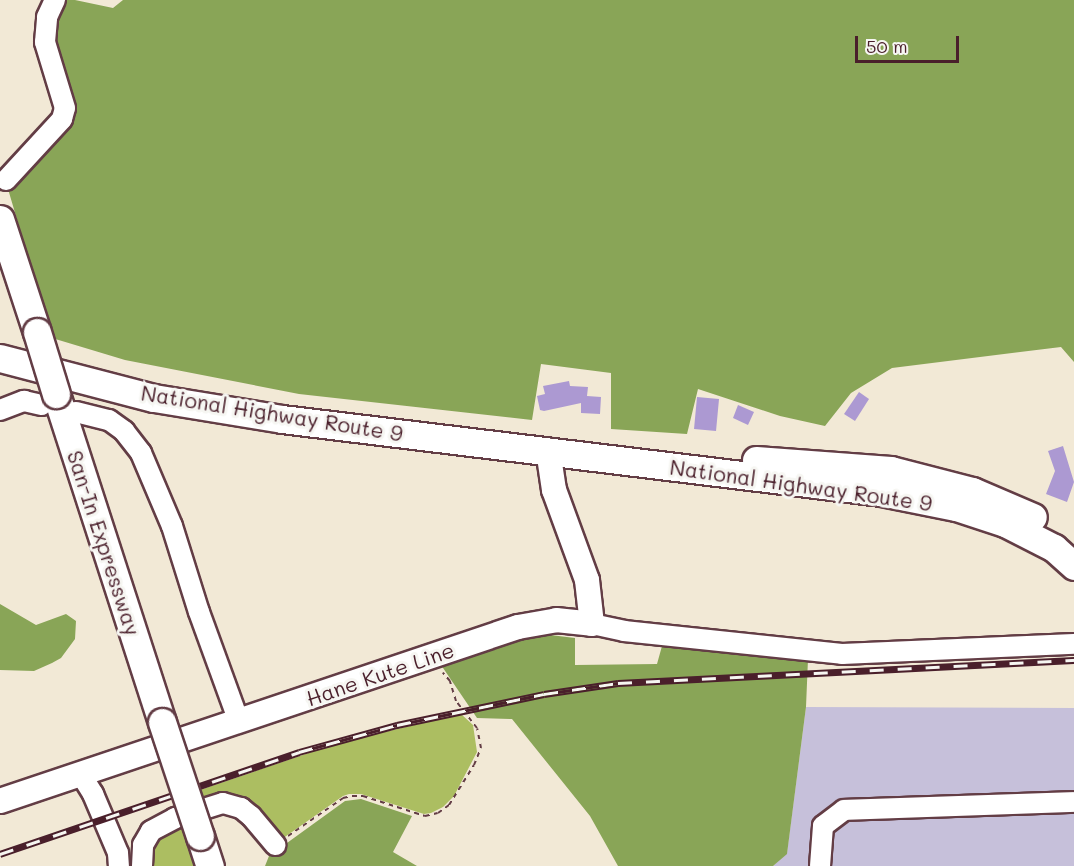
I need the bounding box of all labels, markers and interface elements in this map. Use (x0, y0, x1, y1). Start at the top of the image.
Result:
scale bar (858, 24, 962, 62)
text: 50 m (866, 34, 908, 58)
street label: National Highway Route 9 (139, 380, 405, 446)
street label: San-In Expressway (62, 447, 146, 639)
street label: National Highway Route 9 (668, 454, 934, 516)
street label: Hane Kute Line (303, 637, 457, 711)

